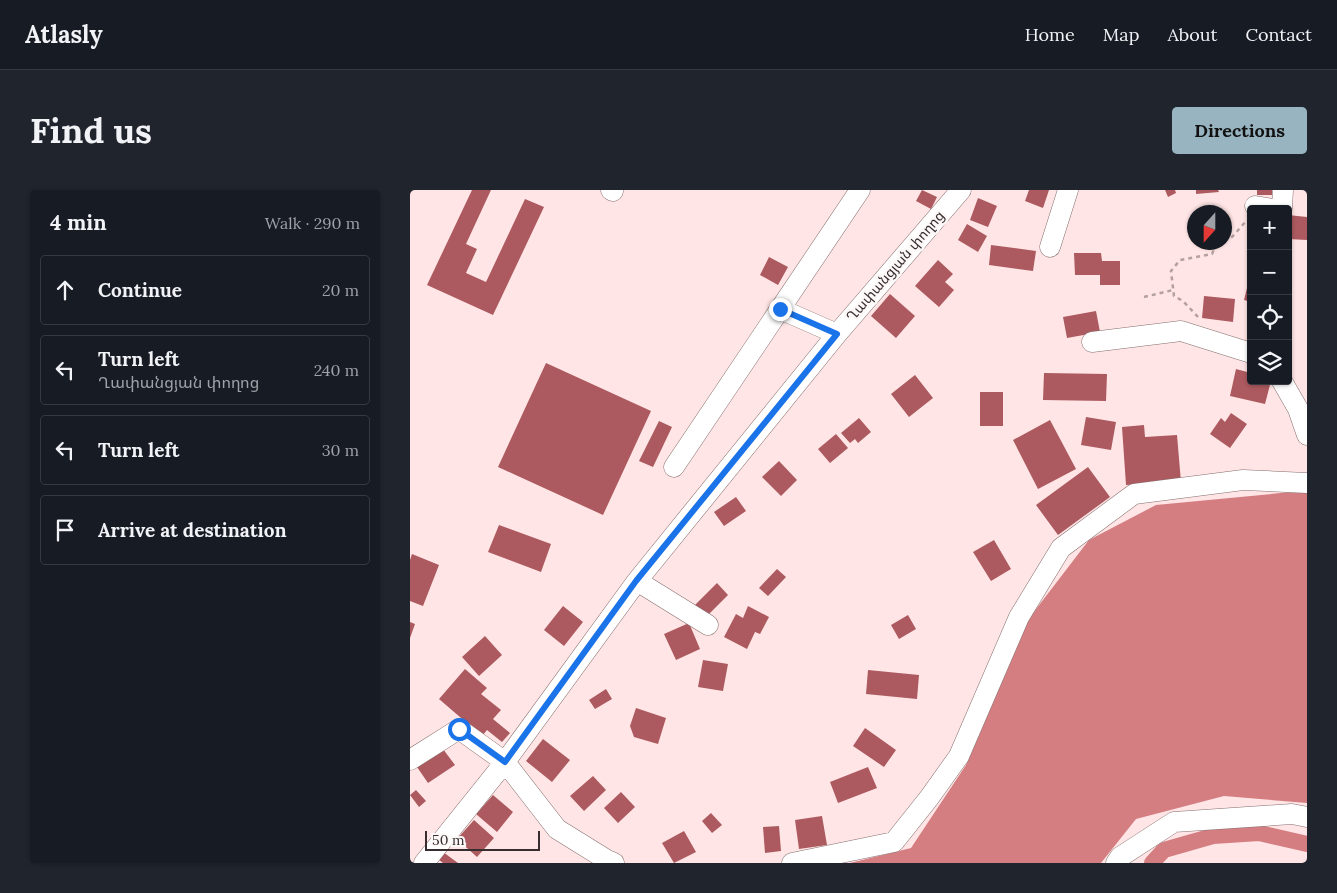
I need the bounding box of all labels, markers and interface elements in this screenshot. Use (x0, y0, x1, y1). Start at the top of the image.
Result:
text: Atlasly (25, 19, 103, 50)
text: Home (1025, 23, 1075, 46)
text: Map (1103, 23, 1139, 46)
text: About (1167, 23, 1217, 46)
text: Contact (1245, 23, 1312, 46)
button: Directions (1172, 107, 1307, 154)
text: Find us (30, 108, 152, 153)
north arrow (1187, 205, 1232, 250)
map controls (1247, 205, 1292, 385)
button: + (1247, 205, 1292, 250)
street label: Ղափանցյան փողոց (842, 207, 948, 325)
text: 4 min (50, 209, 107, 236)
text: Walk · 290 m (265, 213, 360, 233)
button: − (1247, 250, 1292, 295)
icon: ahead (51, 276, 79, 304)
text: Continue (98, 278, 182, 302)
text: 20 m (322, 280, 359, 300)
button: locate (1247, 295, 1292, 340)
route end (769, 298, 792, 321)
button: layers (1247, 340, 1292, 385)
text: Turn left (98, 347, 179, 371)
icon: left (51, 356, 79, 384)
text: 240 m (314, 360, 359, 380)
text: Ղափանցյան փողոց (98, 372, 259, 392)
icon: left (51, 436, 79, 464)
text: Turn left (98, 438, 179, 462)
text: 30 m (322, 440, 359, 460)
icon: arrive (51, 516, 79, 544)
text: Arrive at destination (98, 518, 287, 542)
route start (448, 718, 471, 741)
scale bar (425, 828, 540, 851)
text: 50 m (432, 831, 465, 849)

